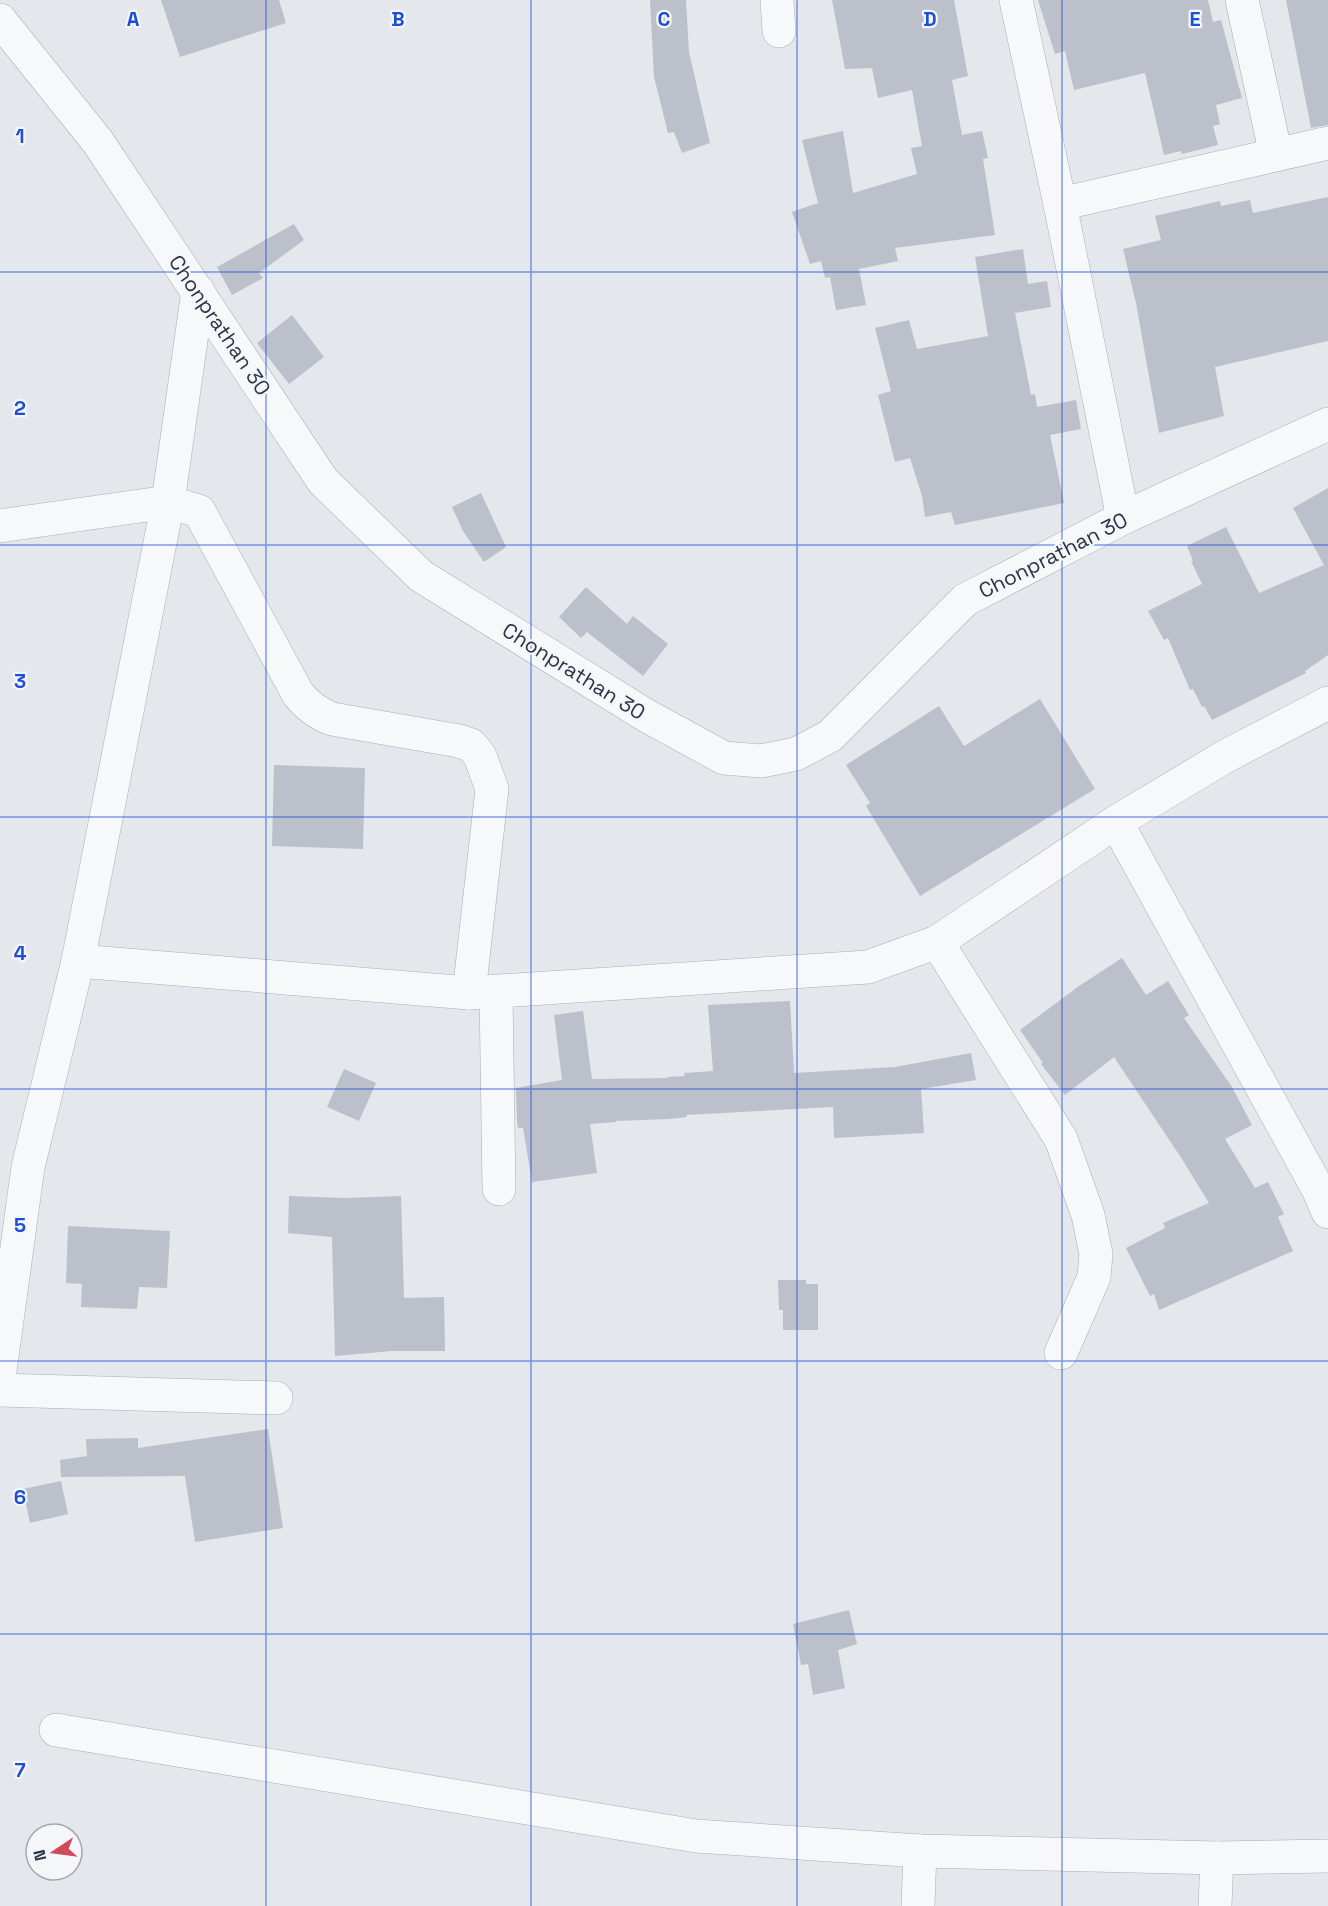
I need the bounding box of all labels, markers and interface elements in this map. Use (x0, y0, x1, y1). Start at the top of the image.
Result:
text: A (127, 6, 140, 32)
text: B (391, 6, 405, 32)
text: C (658, 6, 671, 32)
text: D (923, 6, 937, 32)
text: E (1189, 6, 1201, 32)
text: 1 (15, 123, 25, 149)
street label: Chonprathan 30 (163, 250, 277, 400)
text: 2 (14, 395, 26, 421)
street label: Chonprathan 30 (974, 506, 1132, 604)
street label: Chonprathan 30 (497, 616, 651, 726)
text: 3 (14, 668, 26, 694)
text: 4 (14, 940, 27, 966)
text: 5 (14, 1212, 26, 1238)
text: 6 (14, 1484, 26, 1510)
text: 7 (14, 1757, 26, 1783)
north arrow (24, 1822, 84, 1882)
text: N (28, 1848, 51, 1863)

